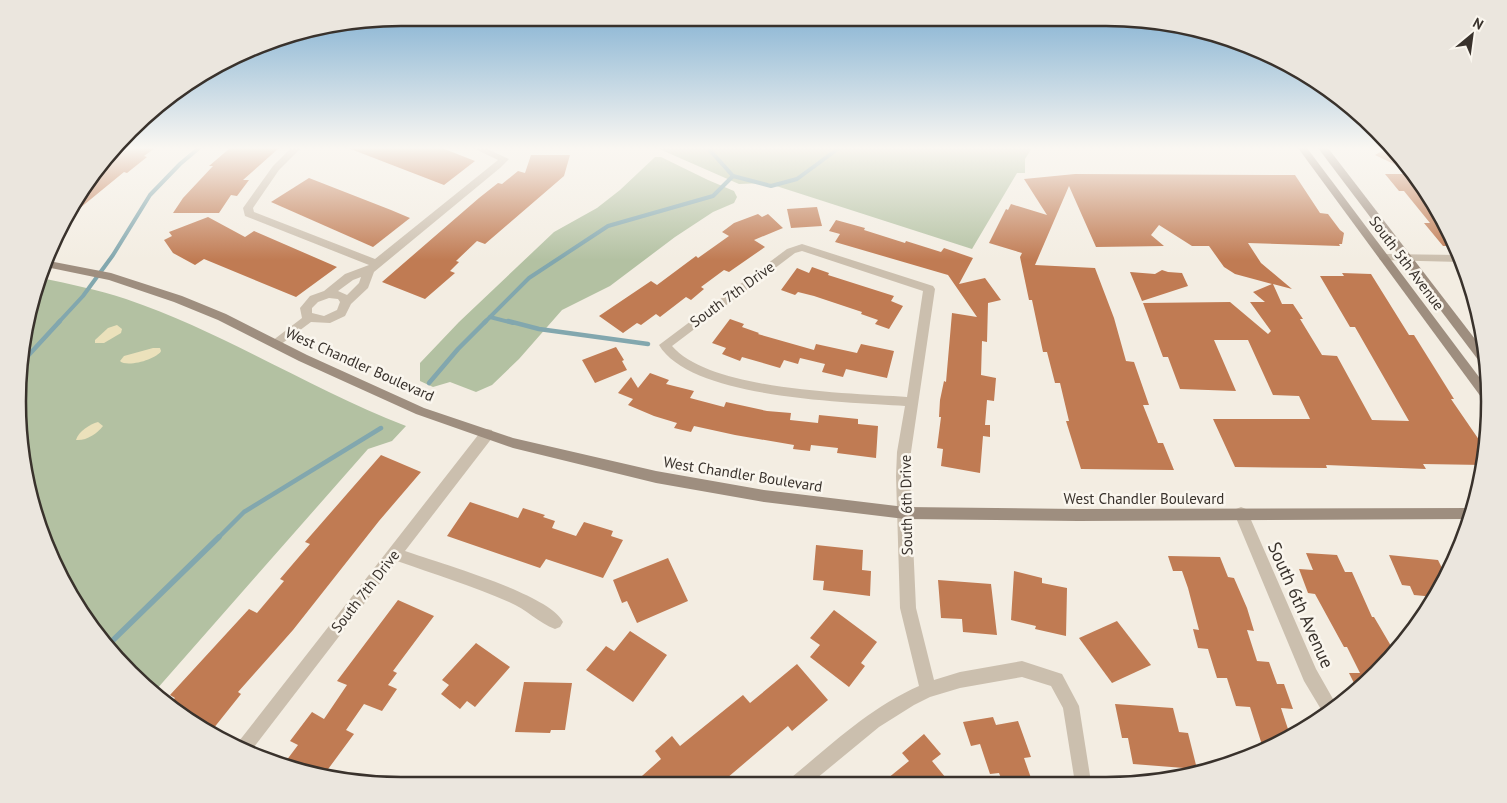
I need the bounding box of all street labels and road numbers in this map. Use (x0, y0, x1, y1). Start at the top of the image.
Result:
street label: South 5th Avenue (1365, 212, 1449, 314)
street label: South 7th Drive (686, 257, 778, 331)
street label: West Chandler Boulevard (283, 323, 437, 405)
street label: West Chandler Boulevard (662, 452, 824, 496)
street label: South 6th Drive (896, 455, 916, 555)
street label: West Chandler Boulevard (1064, 489, 1224, 508)
street label: South 6th Avenue (1263, 538, 1339, 672)
street label: South 7th Drive (327, 546, 403, 636)

